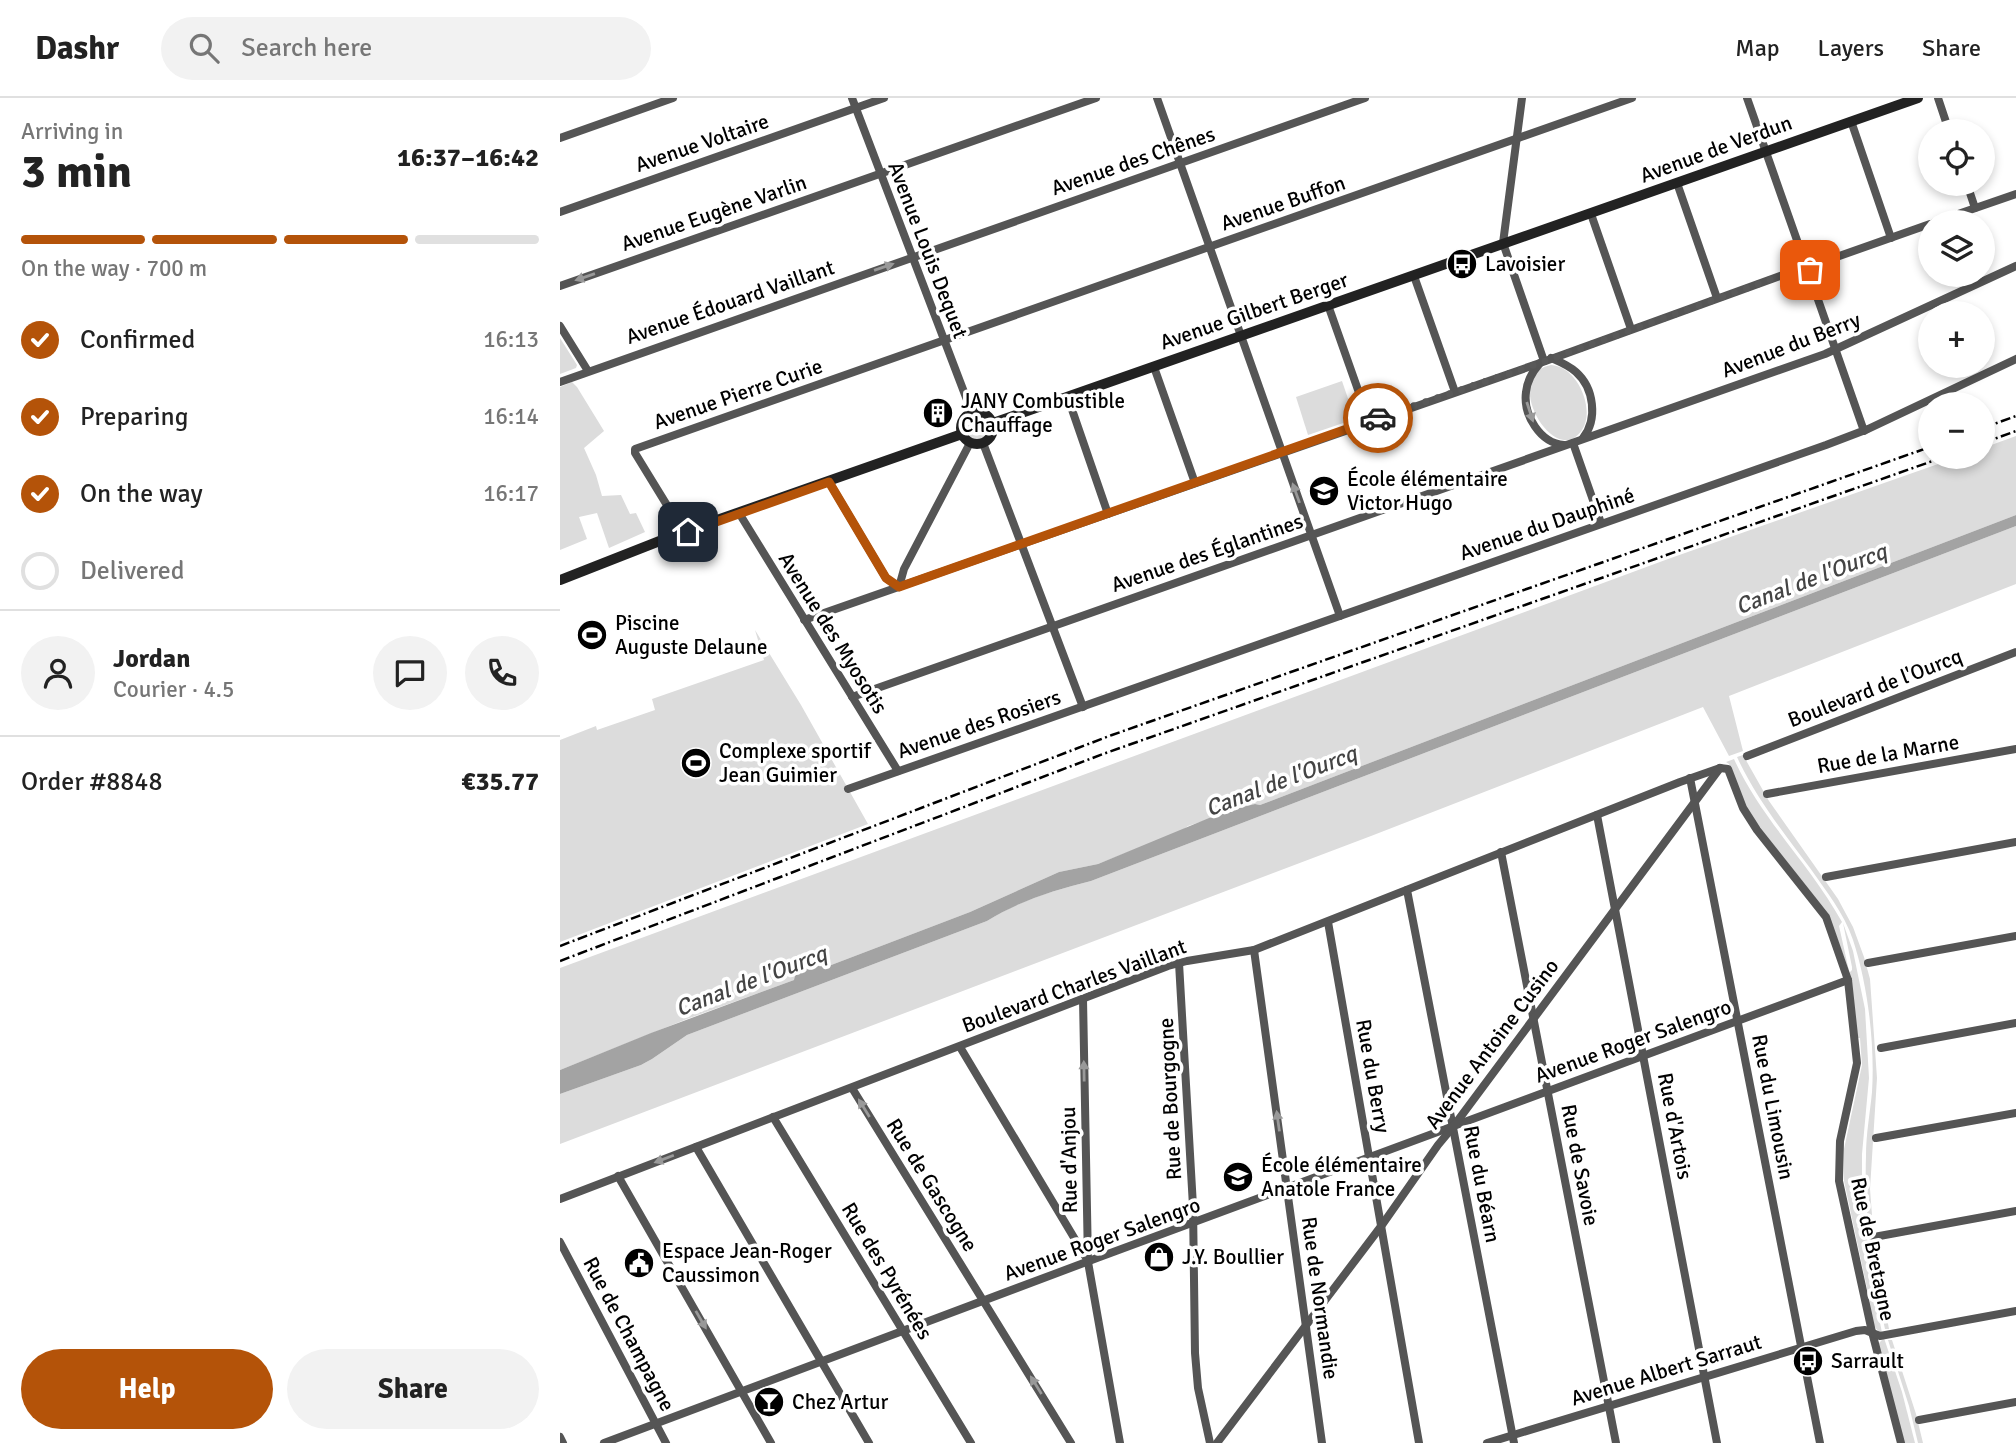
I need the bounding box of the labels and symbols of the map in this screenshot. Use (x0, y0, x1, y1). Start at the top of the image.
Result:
street label: Avenue Voltaire (632, 108, 772, 178)
street label: Avenue de Verdun (1637, 109, 1795, 189)
street label: Avenue des Chênes (1048, 121, 1218, 201)
street label: Avenue Louis Dequet (882, 158, 974, 342)
street label: Avenue Eugène Varlin (618, 169, 810, 257)
street label: Avenue Buffon (1217, 170, 1349, 236)
pin (1780, 240, 1840, 300)
bus stop icon: Lavoisier (1445, 247, 1479, 281)
place label: Lavoisier (1485, 251, 1565, 277)
street label: Avenue Édouard Vaillant (622, 254, 838, 350)
one-way arrow (873, 261, 894, 272)
street label: Avenue Gilbert Berger (1156, 266, 1352, 355)
one-way arrow (574, 272, 595, 283)
street label: Avenue du Berry (1718, 307, 1864, 383)
street label: Avenue Pierre Curie (650, 353, 826, 435)
courier (1343, 383, 1413, 453)
place label: JANY Combustible Chauffage (961, 388, 1125, 438)
building icon: JANY Combustible Chauffage (921, 396, 955, 430)
one-way arrow (1525, 402, 1536, 423)
place label: École élémentaire Victor Hugo (1347, 466, 1508, 516)
school or university icon: École élémentaire Victor Hugo (1307, 474, 1341, 508)
street label: Avenue du Dauphiné (1456, 482, 1638, 566)
one-way arrow (1290, 483, 1301, 504)
pin (658, 502, 718, 562)
street label: Avenue des Églantines (1108, 508, 1306, 598)
water label: Canal de l'Ourcq (1731, 536, 1892, 621)
street label: Avenue des Myosotis (773, 547, 893, 719)
place label: Piscine Auguste Delaune (615, 610, 768, 660)
sports icon: Piscine Auguste Delaune (575, 618, 609, 652)
street label: Boulevard de l'Ourcq (1784, 643, 1966, 733)
street label: Avenue des Rosiers (894, 684, 1064, 764)
street label: Rue de la Marne (1815, 729, 1961, 779)
place label: Complexe sportif Jean Guimier (719, 738, 872, 788)
water label: Canal de l'Ourcq (1201, 738, 1362, 823)
sports icon: Complexe sportif Jean Guimier (679, 746, 713, 780)
street label: Boulevard Charles Vaillant (958, 933, 1190, 1039)
water label: Canal de l'Ourcq (671, 938, 832, 1023)
street label: Avenue Antoine Cusino (1420, 954, 1564, 1134)
street label: Avenue Roger Salengro (1531, 993, 1735, 1089)
street label: Rue de Bourgogne (1153, 1017, 1187, 1181)
street label: Rue du Berry (1350, 1017, 1396, 1135)
street label: Rue du Limousin (1746, 1032, 1800, 1182)
one-way arrow (1078, 1060, 1090, 1082)
street label: Rue d'Artois (1652, 1070, 1698, 1182)
one-way arrow (858, 1099, 871, 1118)
street label: Rue de Savoie (1555, 1102, 1605, 1228)
street label: Rue d'Anjou (1055, 1106, 1083, 1214)
one-way arrow (1273, 1110, 1284, 1132)
street label: Rue de Gascogne (881, 1114, 983, 1256)
street label: Rue du Béarn (1458, 1123, 1506, 1245)
place label: École élémentaire Anatole France (1261, 1152, 1422, 1202)
one-way arrow (653, 1154, 674, 1165)
school or university icon: École élémentaire Anatole France (1221, 1160, 1255, 1194)
street label: Rue de Bretagne (1845, 1175, 1901, 1323)
street label: Avenue Roger Salengro (1000, 1191, 1204, 1287)
street label: Rue des Pyrénées (836, 1198, 938, 1344)
street label: Rue de Normandie (1296, 1215, 1344, 1381)
place label: Espace Jean-Roger Caussimon (662, 1238, 832, 1288)
shop icon: J.Y. Boullier (1142, 1240, 1176, 1274)
place label: J.Y. Boullier (1182, 1244, 1284, 1270)
public building icon: Espace Jean-Roger Caussimon (622, 1246, 656, 1280)
street label: Rue de Champagne (577, 1252, 681, 1416)
one-way arrow (695, 1311, 707, 1330)
street label: Avenue Albert Sarraut (1568, 1329, 1764, 1411)
bus stop icon: Sarrault (1791, 1344, 1825, 1378)
place label: Sarrault (1831, 1348, 1904, 1374)
one-way arrow (1029, 1375, 1042, 1394)
bar icon: Chez Artur (752, 1385, 786, 1419)
place label: Chez Artur (792, 1389, 888, 1415)

